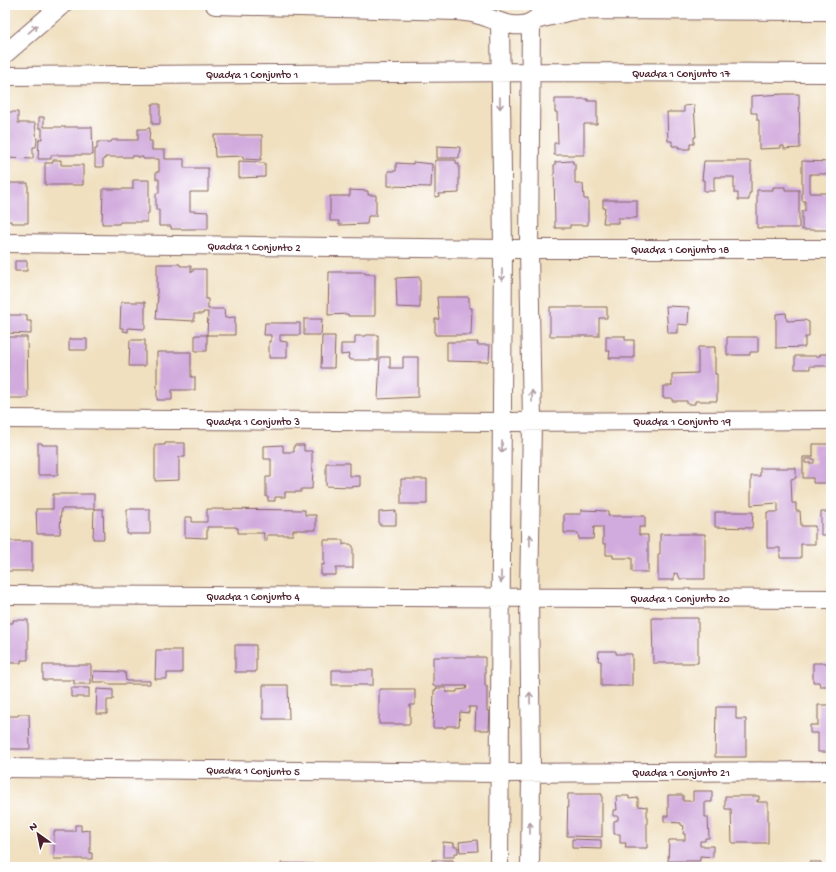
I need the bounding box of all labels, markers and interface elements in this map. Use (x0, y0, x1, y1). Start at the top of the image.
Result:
one-way arrow (28, 25, 38, 34)
street label: Quadra 1 Conjunto 17 (632, 69, 730, 81)
street label: Quadra 1 Conjunto 1 (206, 70, 298, 82)
one-way arrow (497, 96, 504, 109)
street label: Quadra 1 Conjunto 2 (207, 241, 301, 255)
street label: Quadra 1 Conjunto 18 (631, 245, 729, 257)
one-way arrow (499, 268, 506, 281)
one-way arrow (528, 390, 536, 403)
street label: Quadra 1 Conjunto 3 (206, 417, 300, 429)
street label: Quadra 1 Conjunto 19 (633, 417, 731, 429)
one-way arrow (498, 440, 506, 453)
one-way arrow (526, 534, 534, 547)
one-way arrow (497, 570, 505, 583)
street label: Quadra 1 Conjunto 4 (206, 592, 300, 604)
street label: Quadra 1 Conjunto 20 (630, 594, 730, 606)
one-way arrow (526, 692, 534, 705)
street label: Quadra 1 Conjunto 5 (206, 765, 300, 779)
street label: Quadra 1 Conjunto 21 (632, 768, 730, 780)
north arrow (18, 814, 58, 854)
text: N (27, 820, 40, 834)
one-way arrow (526, 822, 534, 835)

